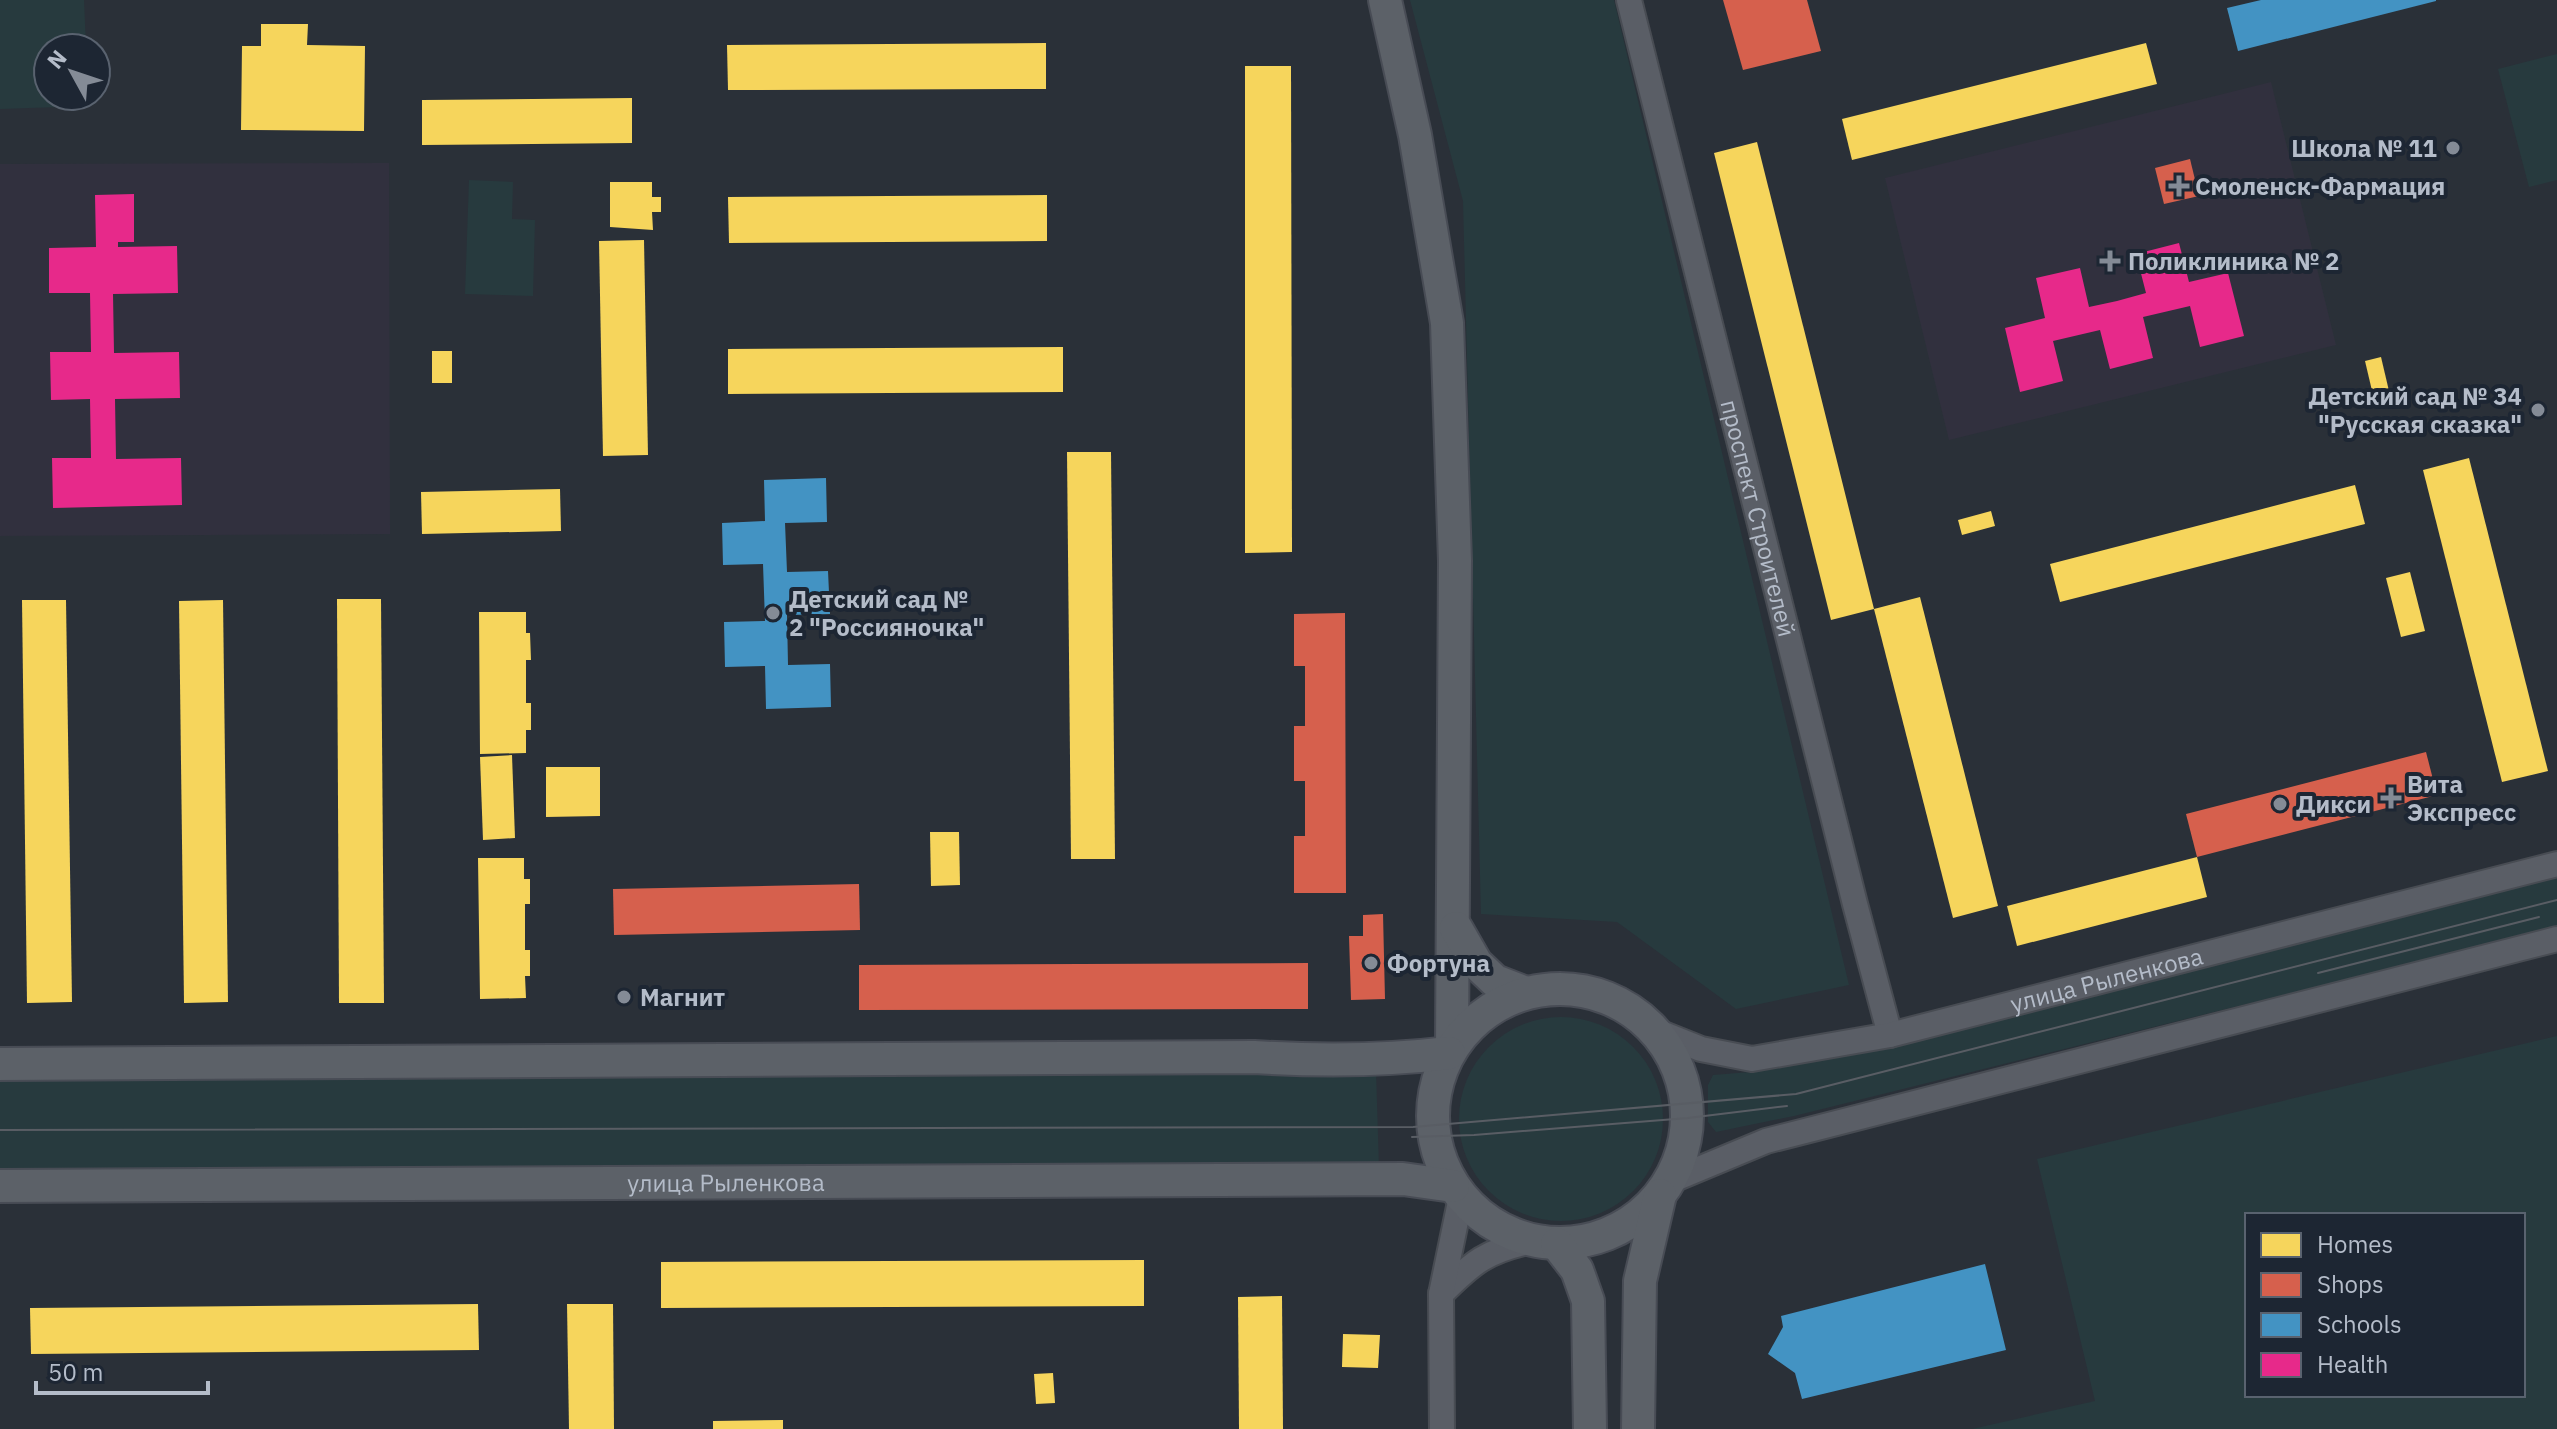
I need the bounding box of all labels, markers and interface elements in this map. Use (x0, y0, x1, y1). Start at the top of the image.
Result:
north arrow (32, 32, 112, 112)
text: N (40, 43, 73, 74)
place label: Школа № 11 (2291, 132, 2437, 164)
marker: Школа № 11 (2444, 139, 2462, 157)
place label: Смоленск-Фармация (2195, 170, 2445, 202)
marker: Смоленск-Фармация (2170, 177, 2188, 195)
place label: Поликлиника № 2 (2128, 245, 2339, 277)
marker: Поликлиника № 2 (2099, 250, 2121, 272)
place label: Детский сад № 34 "Русская сказка" (2308, 380, 2522, 440)
street label: проспект Строителей (1713, 396, 1804, 640)
marker: Детский сад № 34 "Русская сказка" (2529, 401, 2547, 419)
place label: Детский сад № 2 "Россияночка" (789, 583, 984, 643)
marker: Детский сад № 2 "Россияночка" (764, 604, 782, 622)
place label: Вита Экспресс (2407, 768, 2517, 828)
place label: Дикси (2296, 788, 2371, 820)
marker: Вита Экспресс (2382, 789, 2400, 807)
marker: Дикси (2271, 795, 2289, 813)
street label: улица Рыленкова (2007, 939, 2206, 1020)
place label: Фортуна (1387, 947, 1490, 979)
marker: Фортуна (1362, 954, 1380, 972)
place label: Магнит (640, 981, 725, 1013)
marker: Магнит (615, 988, 633, 1006)
street label: улица Рыленкова (627, 1166, 825, 1199)
legend (2245, 1213, 2525, 1397)
text: Homes (2317, 1228, 2393, 1260)
text: Shops (2317, 1268, 2384, 1300)
text: Schools (2317, 1308, 2402, 1340)
scale bar (36, 1345, 208, 1395)
text: Health (2317, 1348, 2388, 1380)
text: 50 m (48, 1356, 103, 1388)

